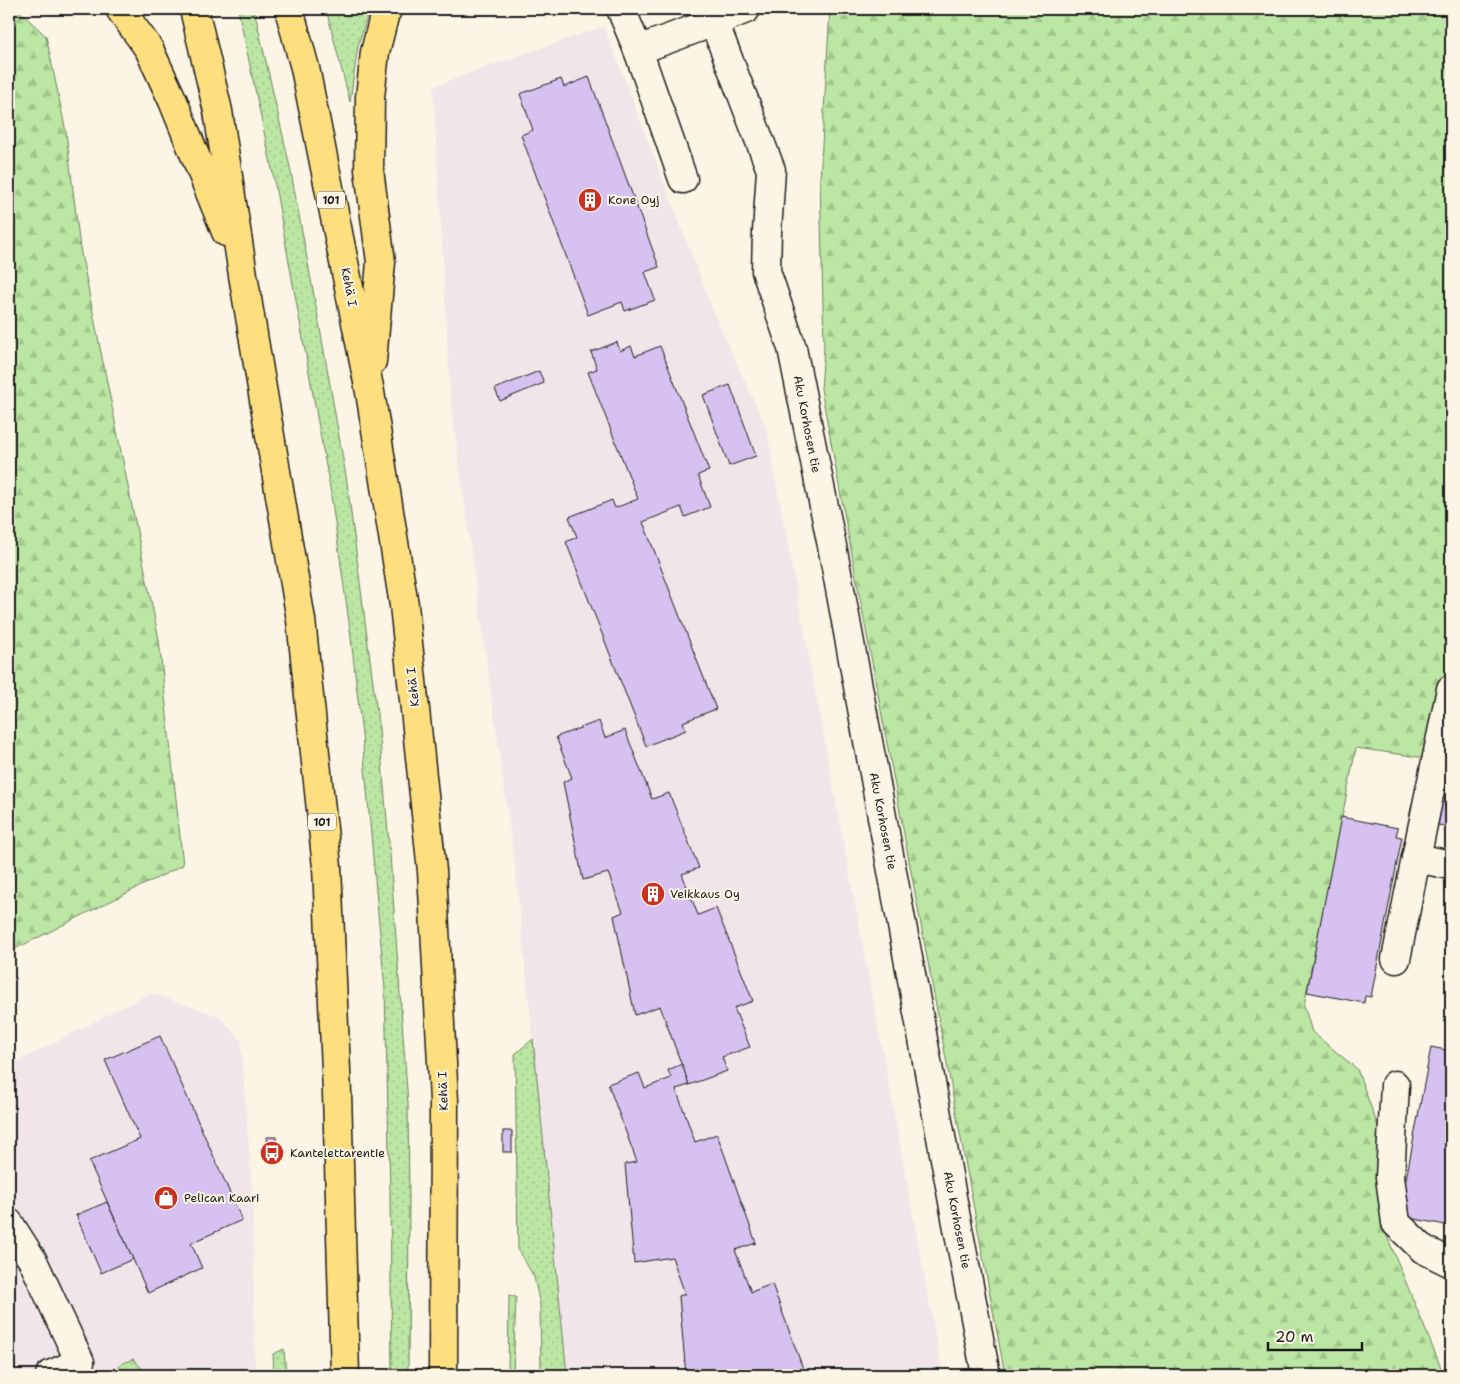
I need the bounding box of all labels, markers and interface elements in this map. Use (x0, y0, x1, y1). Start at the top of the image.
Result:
building icon: Kone Oyj (577, 187, 603, 213)
road number: 101 (317, 192, 345, 208)
place label: Kone Oyj (608, 192, 659, 208)
street label: Kehä I (337, 266, 361, 308)
street label: Aku Korhosen tie (790, 374, 824, 474)
street label: Kehä I (403, 666, 423, 707)
street label: Aku Korhosen tie (866, 771, 900, 871)
road number: 101 (308, 814, 336, 830)
building icon: Veikkaus Oy (640, 881, 666, 907)
place label: Veikkaus Oy (670, 886, 740, 902)
street label: Kehä I (434, 1071, 452, 1111)
bus stop icon: Kantelettarentie (259, 1140, 285, 1166)
place label: Kantelettarentie (290, 1145, 385, 1161)
street label: Aku Korhosen tie (940, 1170, 974, 1270)
shop icon: Pelican Kaari (153, 1185, 179, 1211)
place label: Pelican Kaari (184, 1190, 259, 1206)
scale bar (1268, 1319, 1361, 1351)
text: 20 m (1275, 1327, 1314, 1347)

